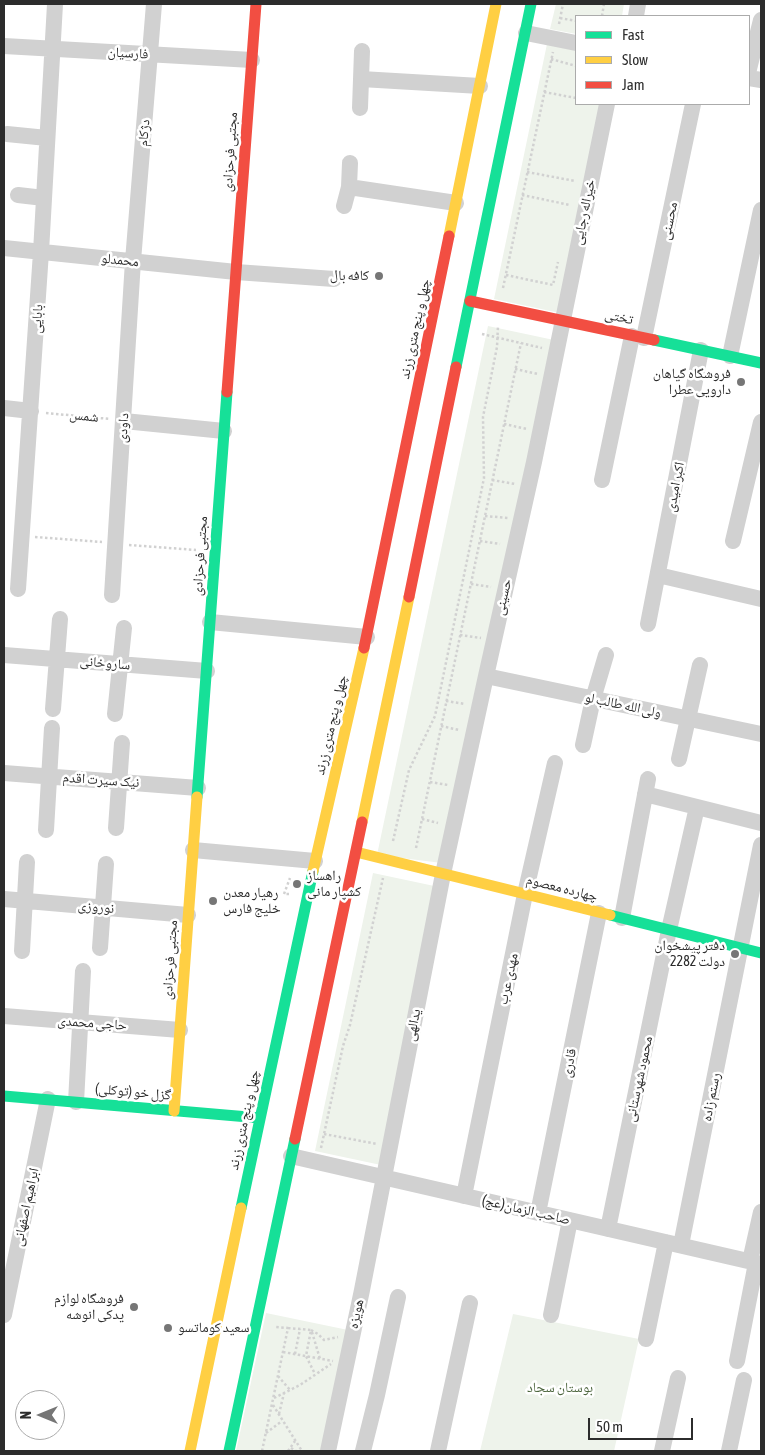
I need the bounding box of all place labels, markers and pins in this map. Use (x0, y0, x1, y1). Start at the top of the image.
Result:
place label: کافه بال (330, 268, 369, 284)
marker: کافه بال (373, 270, 385, 282)
place label: فروشگاه گیاهان دارویی عطرا (653, 366, 731, 398)
marker: فروشگاه گیاهان دارویی عطرا (735, 376, 747, 388)
place label: راهساز کشپار مانی (307, 868, 361, 900)
marker: راهساز کشپار مانی (291, 878, 303, 890)
place label: رهیار معدن خلیج فارس (223, 885, 281, 918)
marker: رهیار معدن خلیج فارس (207, 895, 219, 907)
place label: دفتر پیشخوان دولت 2282 (654, 938, 725, 970)
marker: دفتر پیشخوان دولت 2282 (729, 948, 741, 960)
place label: فروشگاه لوازم یدکی انوشه (54, 1291, 124, 1324)
marker: فروشگاه لوازم یدکی انوشه (128, 1301, 140, 1313)
place label: سعید کوماتسو (178, 1320, 250, 1336)
marker: سعید کوماتسو (162, 1322, 174, 1334)

